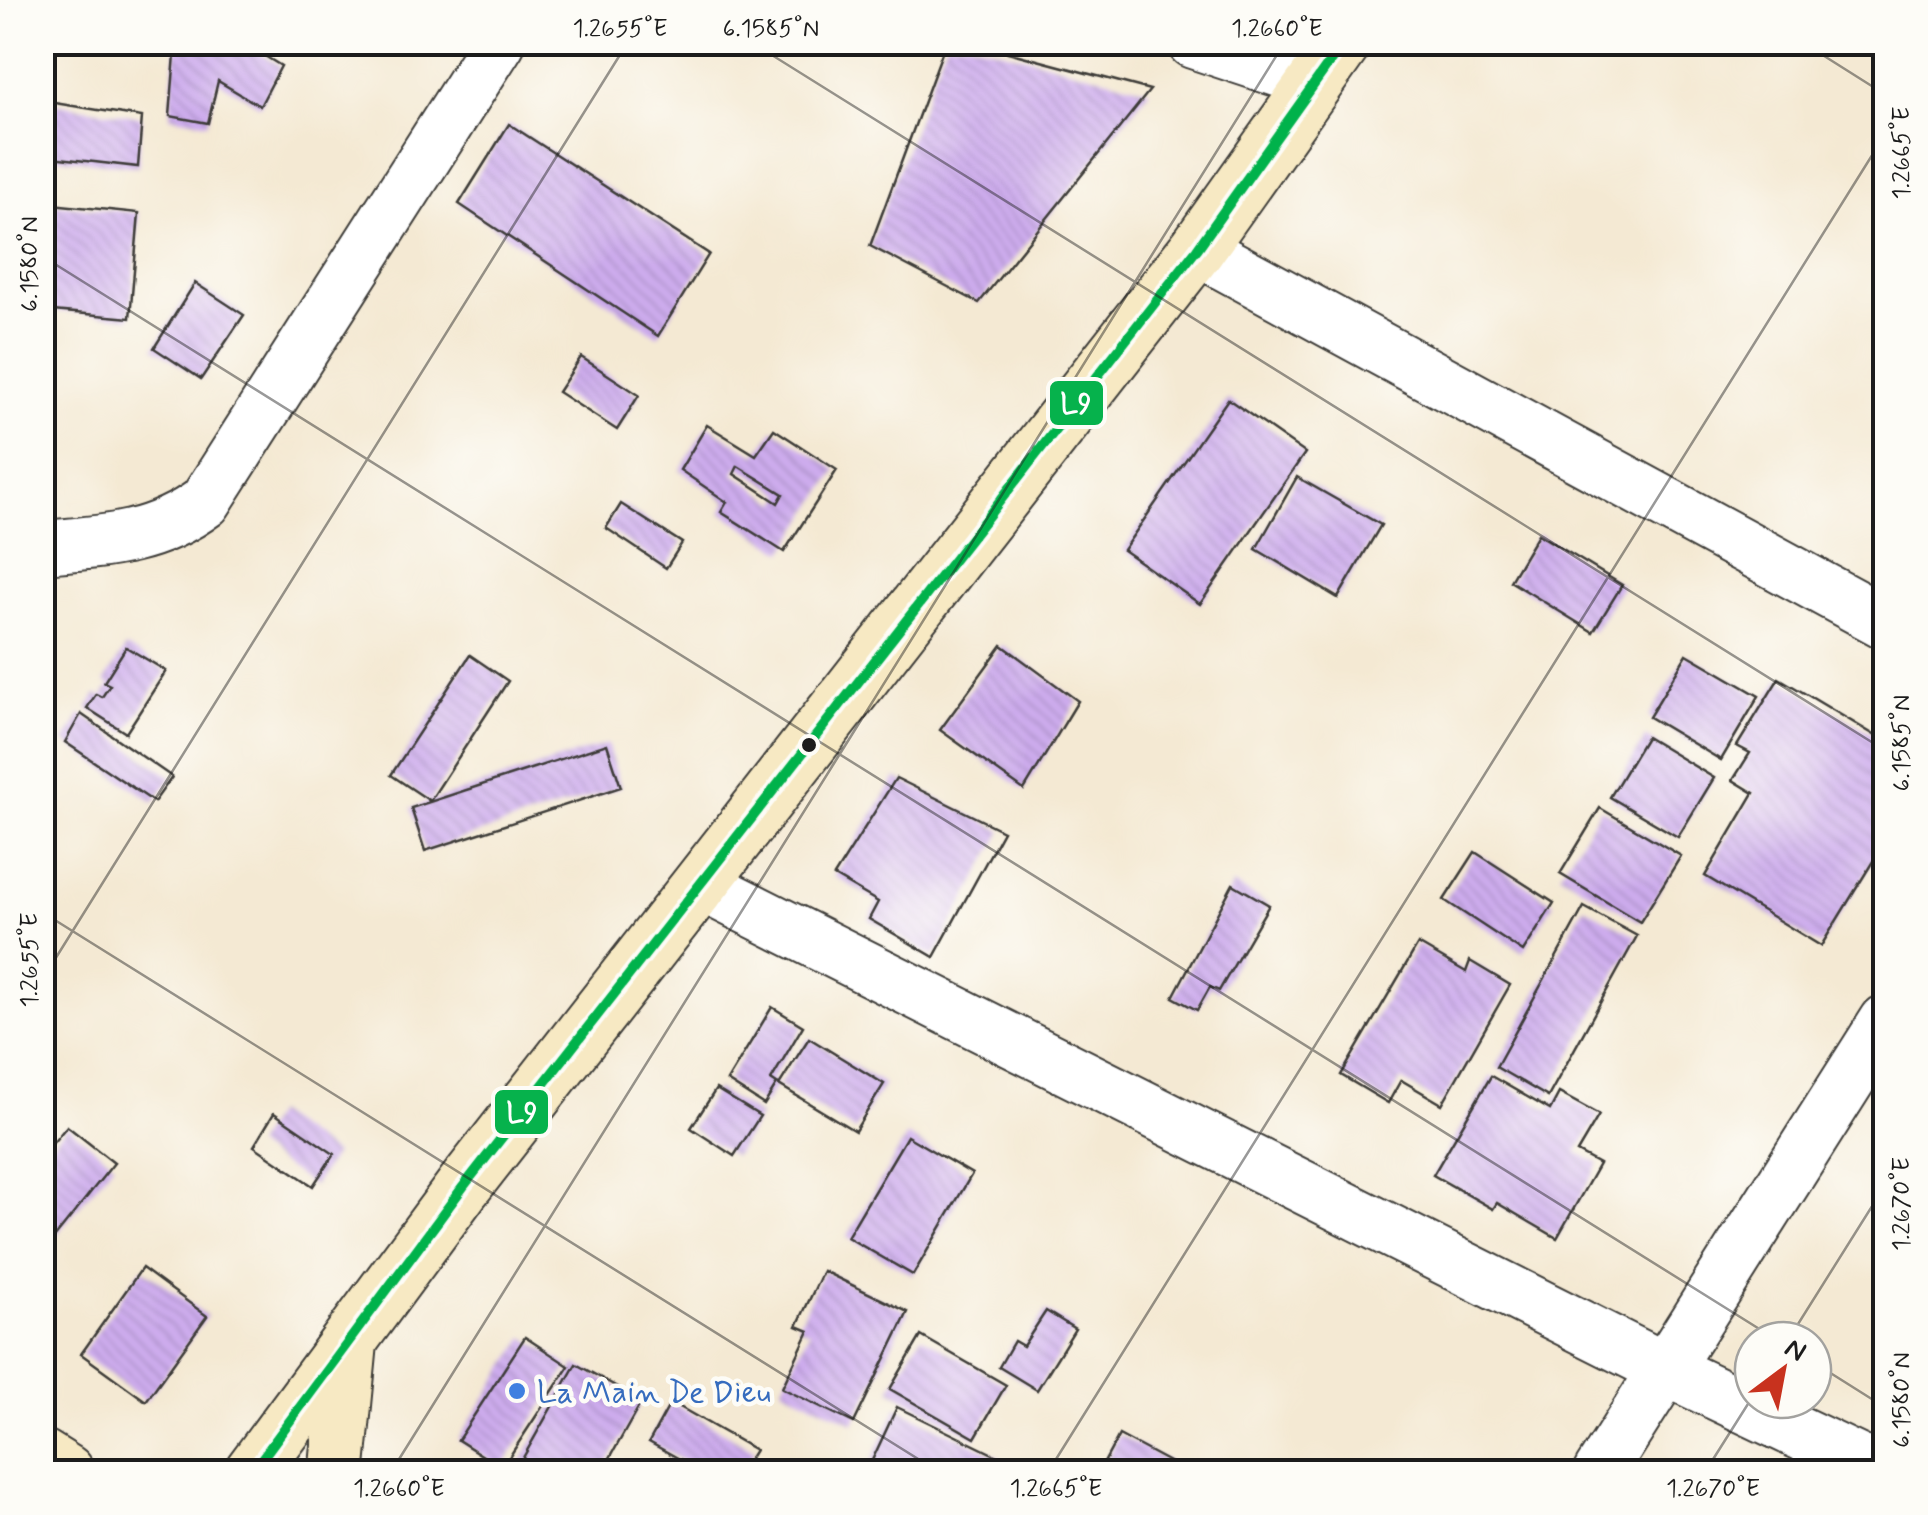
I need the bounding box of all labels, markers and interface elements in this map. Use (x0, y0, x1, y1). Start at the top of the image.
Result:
text: 1.2655°E (572, 13, 668, 46)
text: 6.1585°N (723, 13, 819, 46)
text: 1.2660°E (1231, 13, 1323, 46)
text: 1.2665°E (1886, 107, 1919, 199)
text: 6.1580°N (14, 216, 47, 312)
line badge: L9 (1048, 379, 1105, 427)
text: L9 (1061, 387, 1092, 424)
text: 6.1585°N (1886, 695, 1919, 791)
unlabelled marker (799, 735, 819, 755)
text: 1.2655°E (14, 912, 47, 1008)
line badge: L9 (493, 1088, 550, 1136)
text: L9 (507, 1096, 538, 1133)
text: 1.2670°E (1886, 1157, 1919, 1251)
north arrow (1733, 1320, 1833, 1420)
text: N (1777, 1330, 1813, 1372)
text: 6.1580°N (1886, 1352, 1919, 1448)
place label: La Main De Dieu (537, 1372, 771, 1414)
marker: La Main De Dieu (506, 1380, 528, 1402)
text: 1.2660°E (353, 1473, 445, 1506)
text: 1.2665°E (1010, 1473, 1102, 1506)
text: 1.2670°E (1666, 1473, 1760, 1506)

